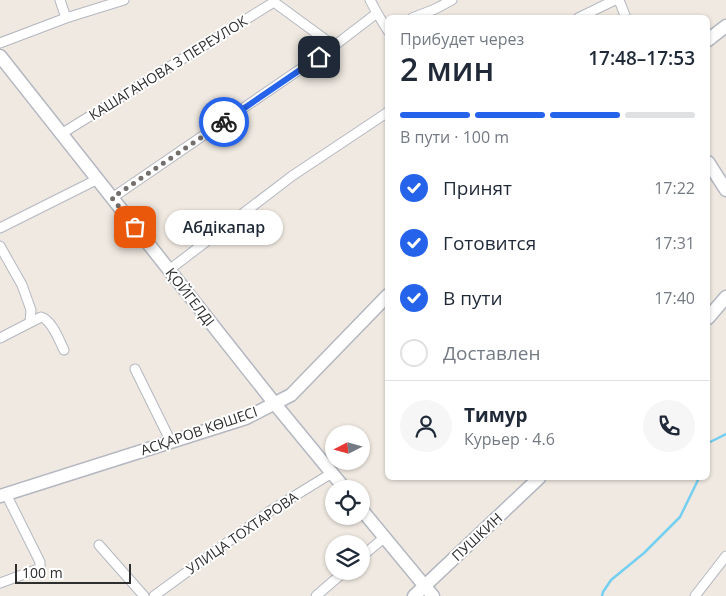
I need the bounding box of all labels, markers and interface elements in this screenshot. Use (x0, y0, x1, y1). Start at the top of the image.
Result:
street label: КАШАГАНОВА 3 ПЕРЕУЛОК (85, 11, 251, 124)
text: Прибудет через (400, 28, 524, 50)
pin (298, 36, 340, 78)
icon: home (305, 43, 333, 71)
text: 17:48–17:53 (588, 45, 695, 71)
text: 2 мин (400, 47, 494, 90)
courier (199, 97, 249, 147)
icon: bike (210, 108, 238, 136)
text: В пути · 100 m (400, 126, 509, 148)
icon: check (400, 174, 428, 202)
text: Принят (443, 175, 512, 201)
text: 17:22 (654, 177, 695, 199)
pin (114, 206, 156, 248)
callout: Абдiкапар (165, 210, 282, 244)
icon: bag (121, 213, 149, 241)
text: Абдiкапар (183, 216, 265, 238)
icon: check (400, 229, 428, 257)
text: Готовится (443, 230, 536, 256)
text: 17:31 (654, 232, 695, 254)
street label: ҚОЙГЕЛДІ (162, 264, 219, 330)
icon: check (400, 284, 428, 312)
text: В пути (443, 285, 503, 311)
text: 17:40 (654, 287, 695, 309)
text: Доставлен (443, 340, 541, 366)
button: person (400, 400, 452, 452)
button: phone (643, 400, 695, 452)
street label: АСҚАРОВ КӨШЕСІ (138, 402, 260, 459)
text: Тимур (464, 402, 528, 428)
north arrow (325, 425, 370, 470)
map controls (325, 425, 370, 580)
text: Курьер · 4.6 (464, 428, 555, 450)
button: locate (325, 480, 370, 525)
street label: УЛИЦА ТОХТАРОВА (182, 487, 302, 578)
street label: ПУШКИН (447, 508, 506, 565)
button: layers (325, 535, 370, 580)
scale bar (15, 561, 131, 584)
text: 100 m (22, 563, 63, 582)

